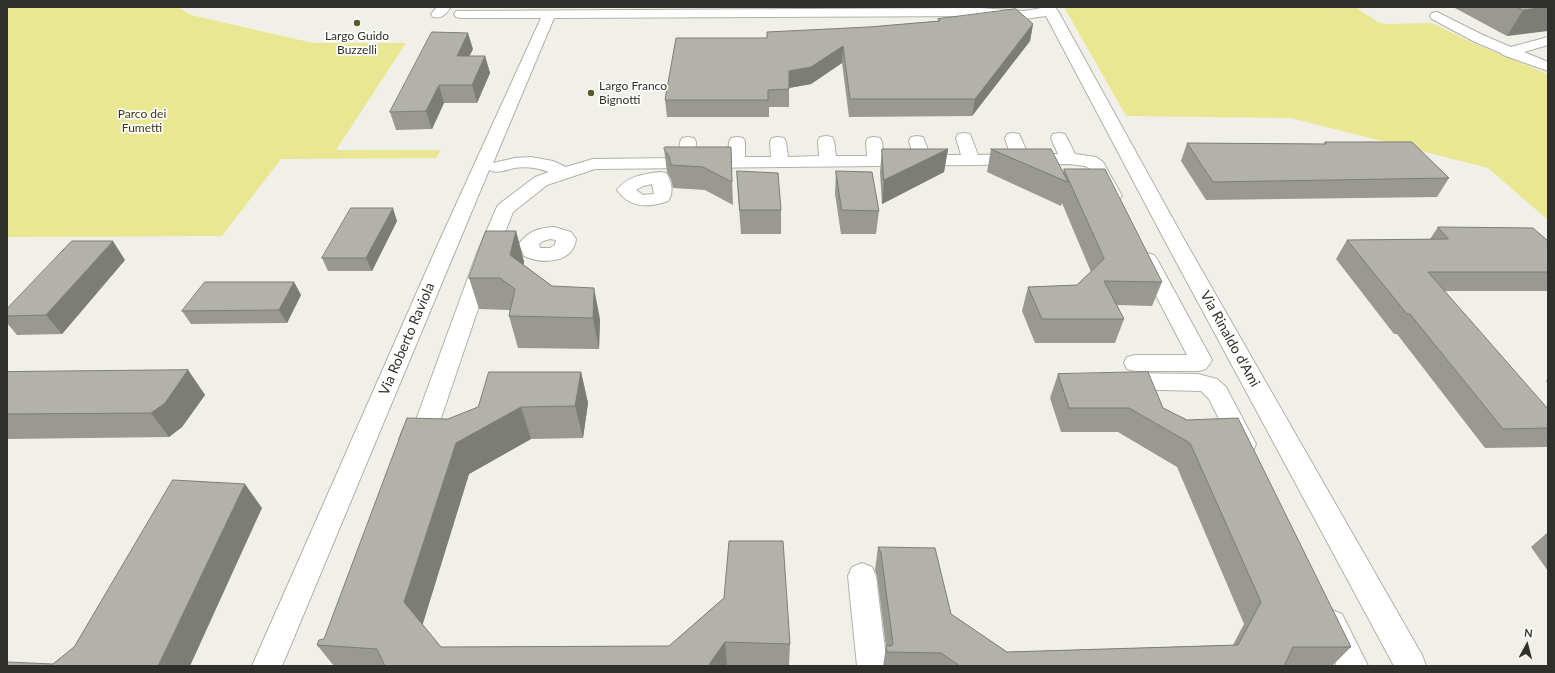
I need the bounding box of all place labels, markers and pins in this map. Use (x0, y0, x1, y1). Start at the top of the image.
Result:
marker: Largo Guido Buzzelli (352, 18, 362, 28)
place label: Largo Guido Buzzelli (325, 29, 389, 57)
place label: Largo Franco Bignotti (599, 79, 667, 107)
marker: Largo Franco Bignotti (586, 88, 596, 98)

